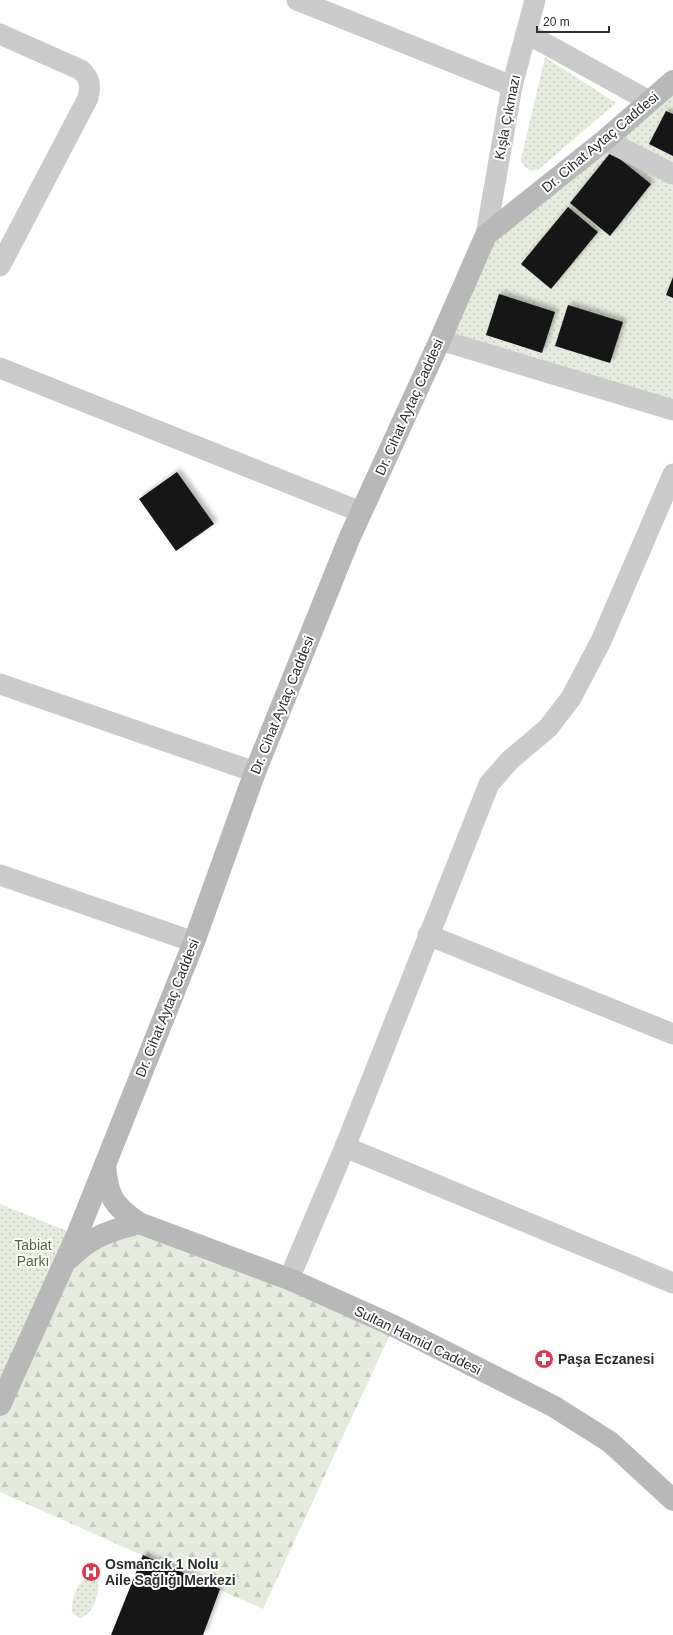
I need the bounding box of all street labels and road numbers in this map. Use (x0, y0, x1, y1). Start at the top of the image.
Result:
street label: Kışla Çıkmazı (491, 73, 523, 161)
street label: Dr. Cihat Aytaç Caddesi (538, 88, 662, 196)
street label: Dr. Cihat Aytaç Caddesi (372, 336, 446, 478)
street label: Dr. Cihat Aytaç Caddesi (247, 634, 317, 776)
street label: Dr. Cihat Aytaç Caddesi (132, 937, 202, 1079)
street label: Sultan Hamid Caddesi (352, 1302, 484, 1378)

